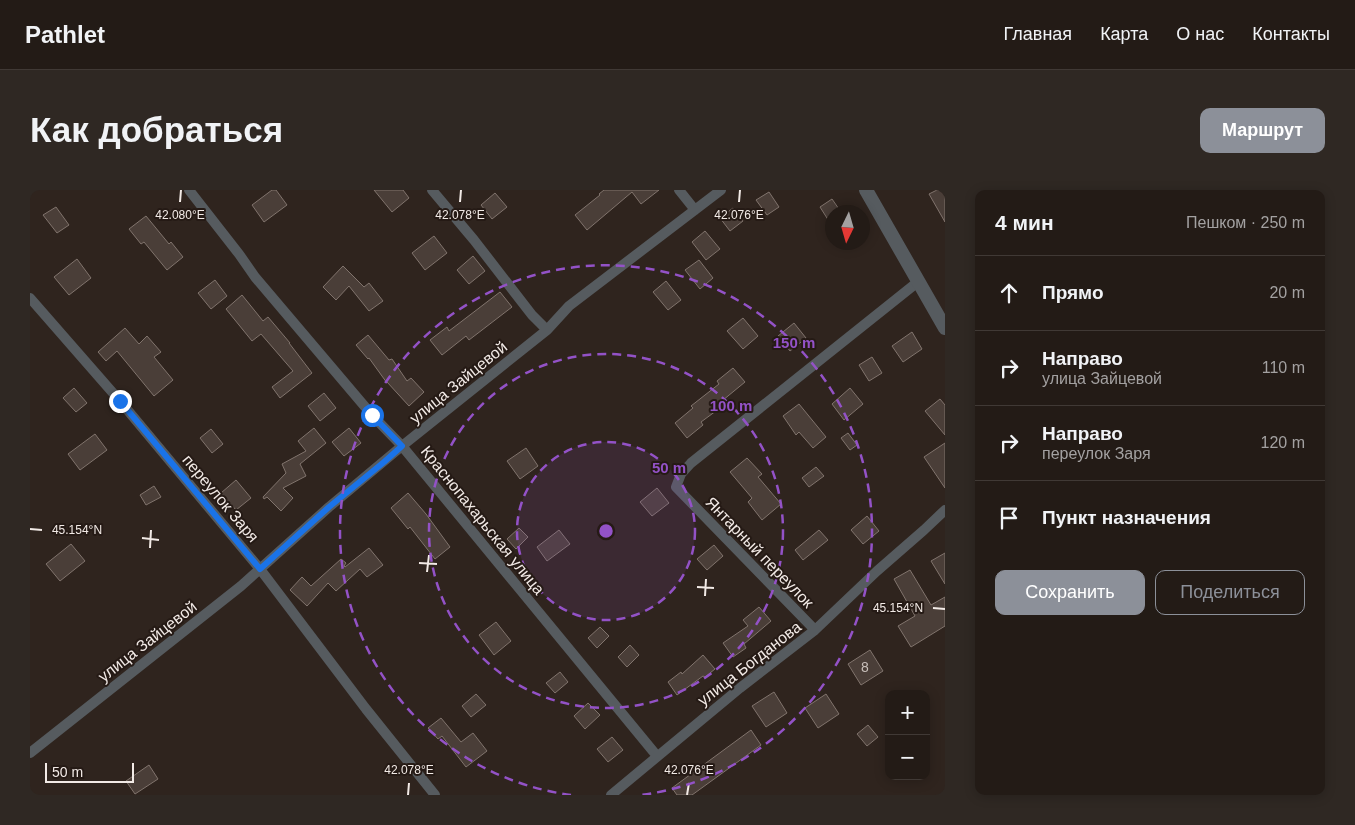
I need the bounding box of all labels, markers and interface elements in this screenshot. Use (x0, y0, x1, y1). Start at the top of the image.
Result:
text: Pathlet (25, 21, 105, 48)
text: Главная (1004, 24, 1072, 44)
text: Карта (1100, 24, 1148, 44)
text: О нас (1176, 24, 1224, 44)
text: Контакты (1252, 24, 1330, 44)
button: Маршрут (1200, 108, 1325, 153)
text: Как добраться (30, 110, 283, 149)
north arrow (825, 205, 870, 250)
text: 42.080°E (155, 208, 205, 222)
text: 42.078°E (435, 208, 485, 222)
text: 42.076°E (714, 208, 764, 222)
text: 4 мин (995, 211, 1054, 234)
text: Пешком · 250 m (1186, 214, 1305, 231)
icon: ahead (995, 279, 1023, 307)
text: Прямо (1042, 282, 1104, 303)
text: 20 m (1269, 284, 1305, 301)
text: 150 m (773, 334, 815, 351)
street label: улица Зайцевой (406, 338, 510, 427)
text: Направо (1042, 348, 1123, 369)
icon: right (995, 354, 1023, 382)
text: 110 m (1262, 359, 1305, 376)
text: улица Зайцевой (1042, 370, 1162, 387)
route end (109, 390, 132, 413)
text: 100 m (710, 397, 752, 414)
route start (361, 404, 384, 427)
text: Направо (1042, 423, 1123, 444)
icon: right (995, 429, 1023, 457)
text: 120 m (1261, 434, 1305, 451)
street label: Краснопахарьская улица (418, 443, 548, 598)
text: переулок Заря (1042, 445, 1151, 462)
street label: переулок Заря (179, 451, 262, 545)
text: 50 m (652, 459, 686, 476)
street label: Янтарный переулок (702, 493, 818, 612)
icon: arrive (995, 504, 1023, 532)
text: Пункт назначения (1042, 507, 1211, 528)
centre of rings (597, 522, 615, 540)
text: 45.154°N (52, 523, 102, 537)
button: Сохранить (995, 570, 1145, 615)
button: Поделиться (1155, 570, 1305, 615)
street label: улица Зайцевой (95, 598, 200, 685)
text: 45.154°N (873, 601, 923, 615)
street label: улица Богданова (694, 618, 804, 709)
house number: 8 (861, 659, 869, 675)
map controls (885, 690, 930, 780)
button: + (885, 690, 930, 735)
button: − (885, 735, 930, 780)
scale bar (45, 760, 134, 783)
text: 42.078°E (384, 763, 434, 777)
text: 42.076°E (664, 763, 714, 777)
text: 50 m (52, 764, 83, 780)

